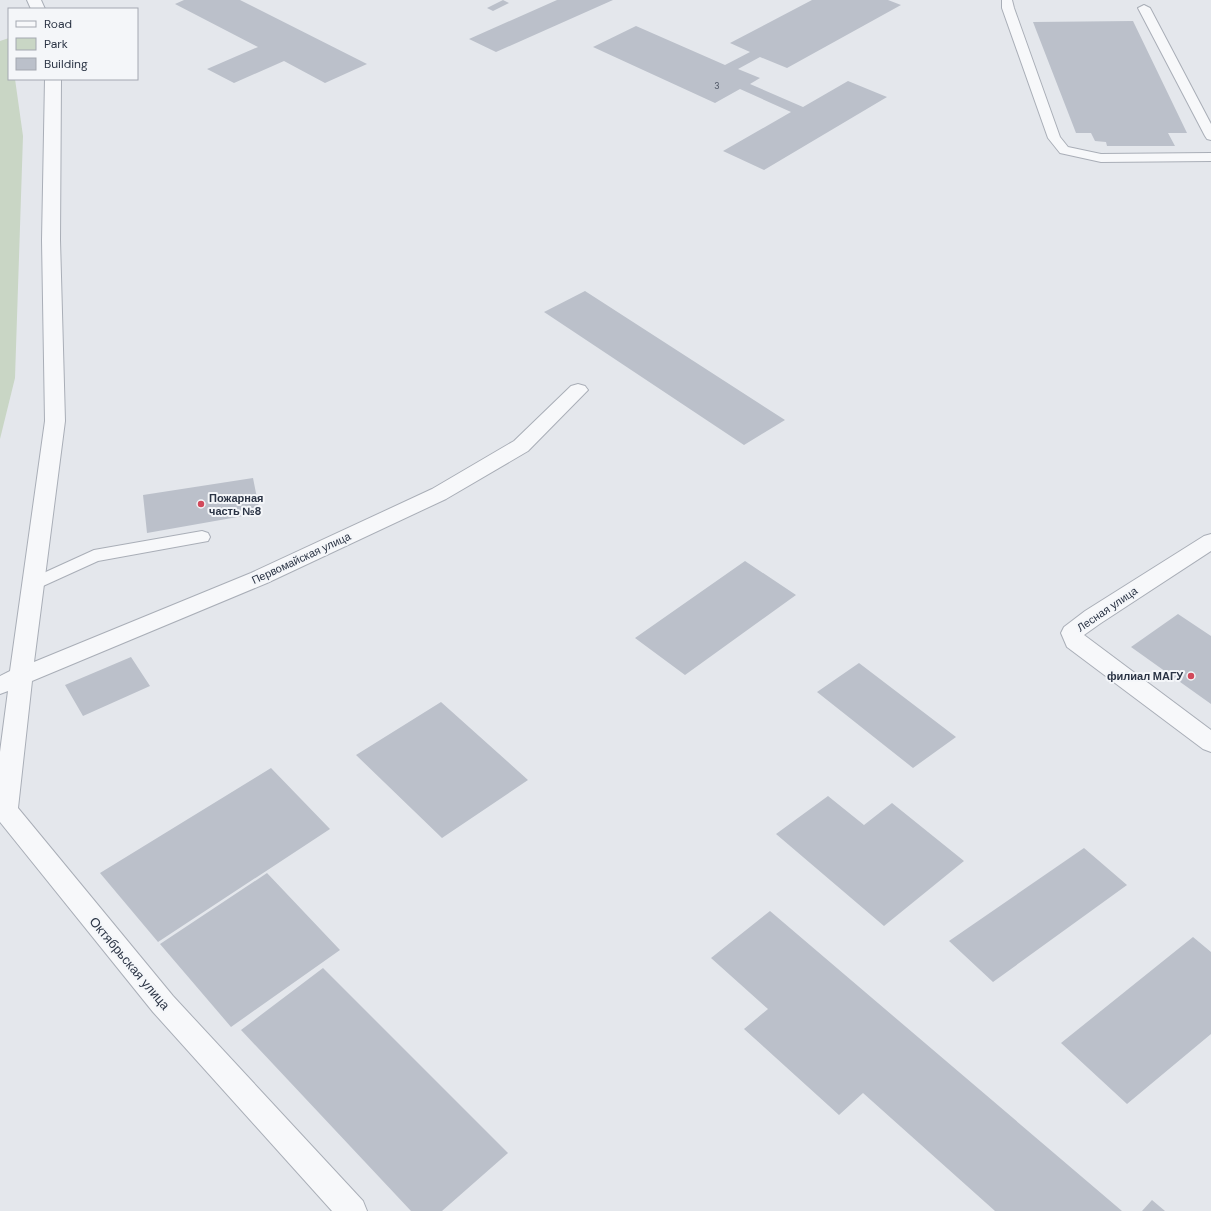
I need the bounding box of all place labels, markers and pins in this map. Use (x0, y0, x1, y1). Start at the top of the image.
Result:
place label: Пожарная часть №8 (209, 491, 263, 518)
marker: Пожарная часть №8 (196, 499, 206, 509)
place label: филиал МАГУ (1107, 669, 1183, 683)
marker: филиал МАГУ (1186, 671, 1196, 681)

